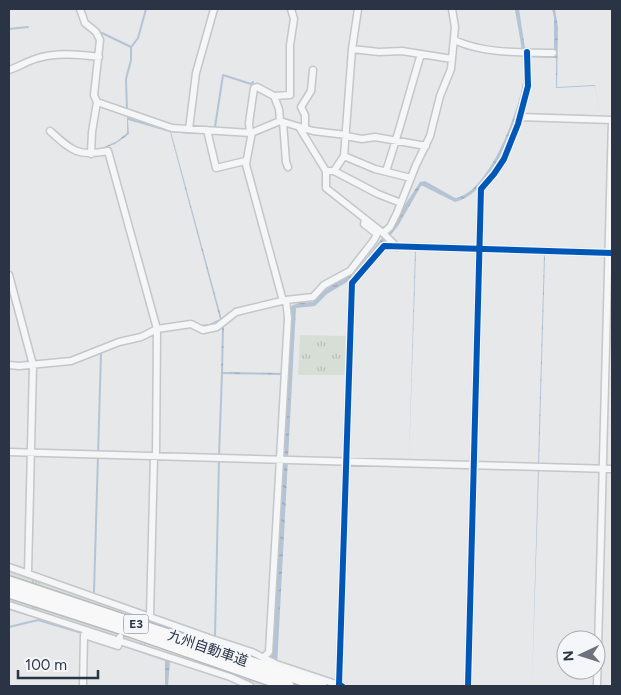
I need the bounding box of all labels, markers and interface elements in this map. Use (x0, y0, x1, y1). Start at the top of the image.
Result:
road number: E3 (124, 614, 148, 634)
street label: 九州自動車道 (165, 627, 250, 670)
north arrow (556, 630, 606, 680)
scale bar (18, 648, 98, 680)
text: N (560, 650, 577, 662)
text: 100 m (25, 656, 67, 674)

